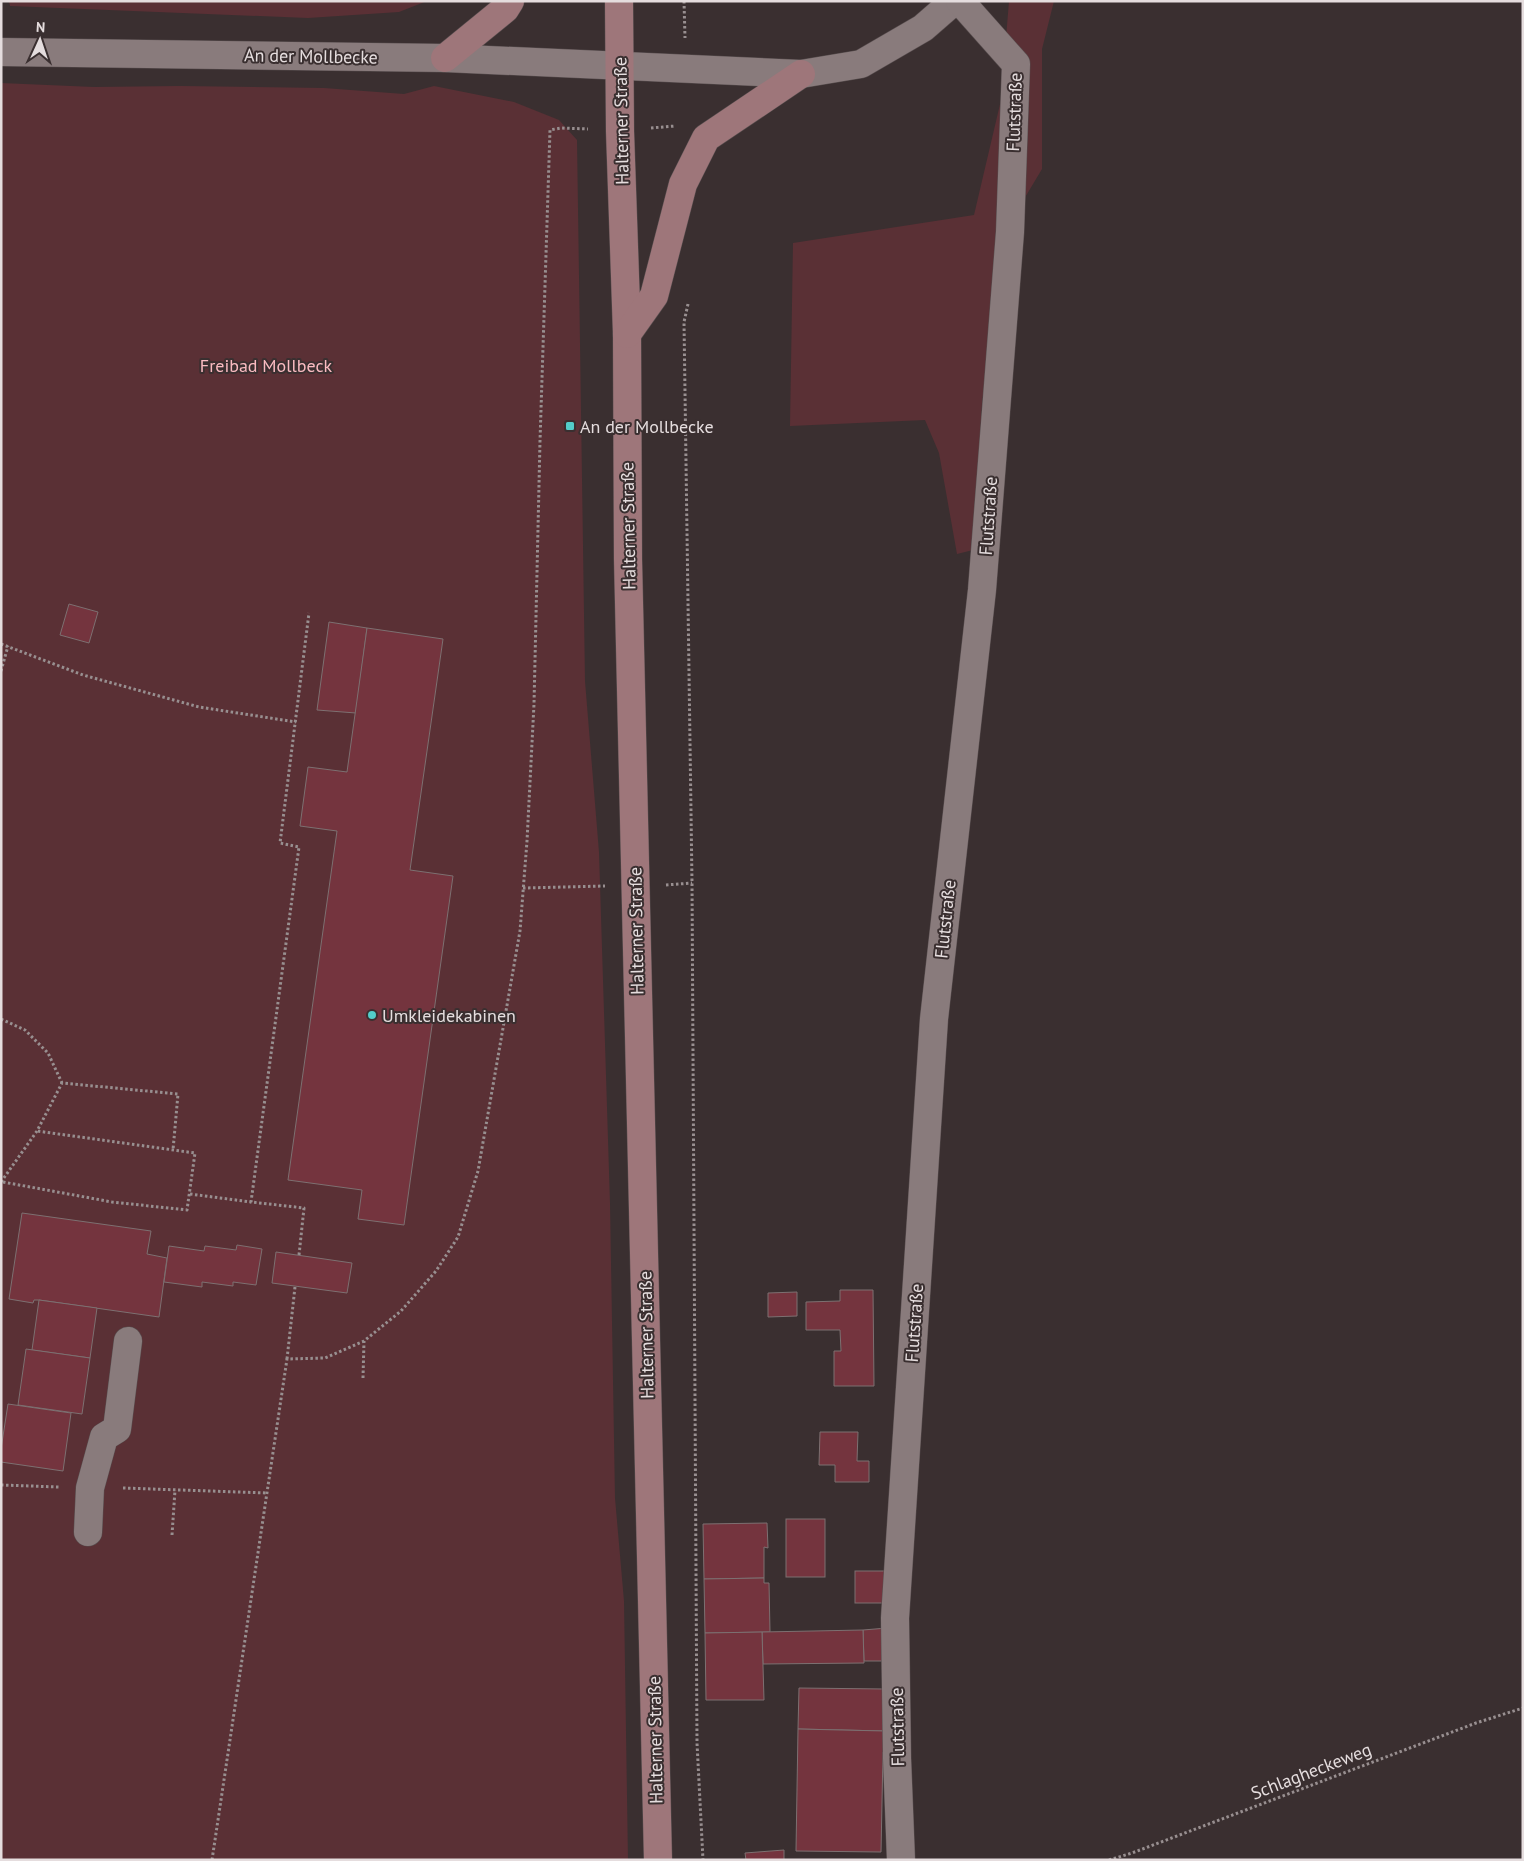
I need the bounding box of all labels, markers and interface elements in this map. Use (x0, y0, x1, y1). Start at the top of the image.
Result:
north arrow (15, 15, 65, 65)
text: N (36, 18, 46, 36)
street label: An der Mollbecke (244, 43, 378, 69)
street label: Halterner Straße (608, 57, 634, 185)
street label: Flutstraße (1001, 72, 1027, 152)
park label: Freibad Mollbeck (200, 354, 333, 377)
place label: An der Mollbecke (580, 415, 714, 438)
marker: An der Mollbecke (564, 420, 576, 432)
street label: Halterner Straße (615, 462, 641, 590)
street label: Flutstraße (974, 476, 1002, 556)
street label: Halterner Straße (623, 867, 649, 995)
street label: Flutstraße (929, 879, 961, 959)
place label: Umkleidekabinen (382, 1004, 516, 1027)
marker: Umkleidekabinen (366, 1009, 378, 1021)
street label: Halterner Straße (633, 1271, 659, 1399)
street label: Flutstraße (900, 1283, 928, 1363)
street label: Halterner Straße (642, 1676, 668, 1804)
street label: Flutstraße (885, 1687, 909, 1767)
street label: Schlagheckeweg (1247, 1737, 1375, 1805)

